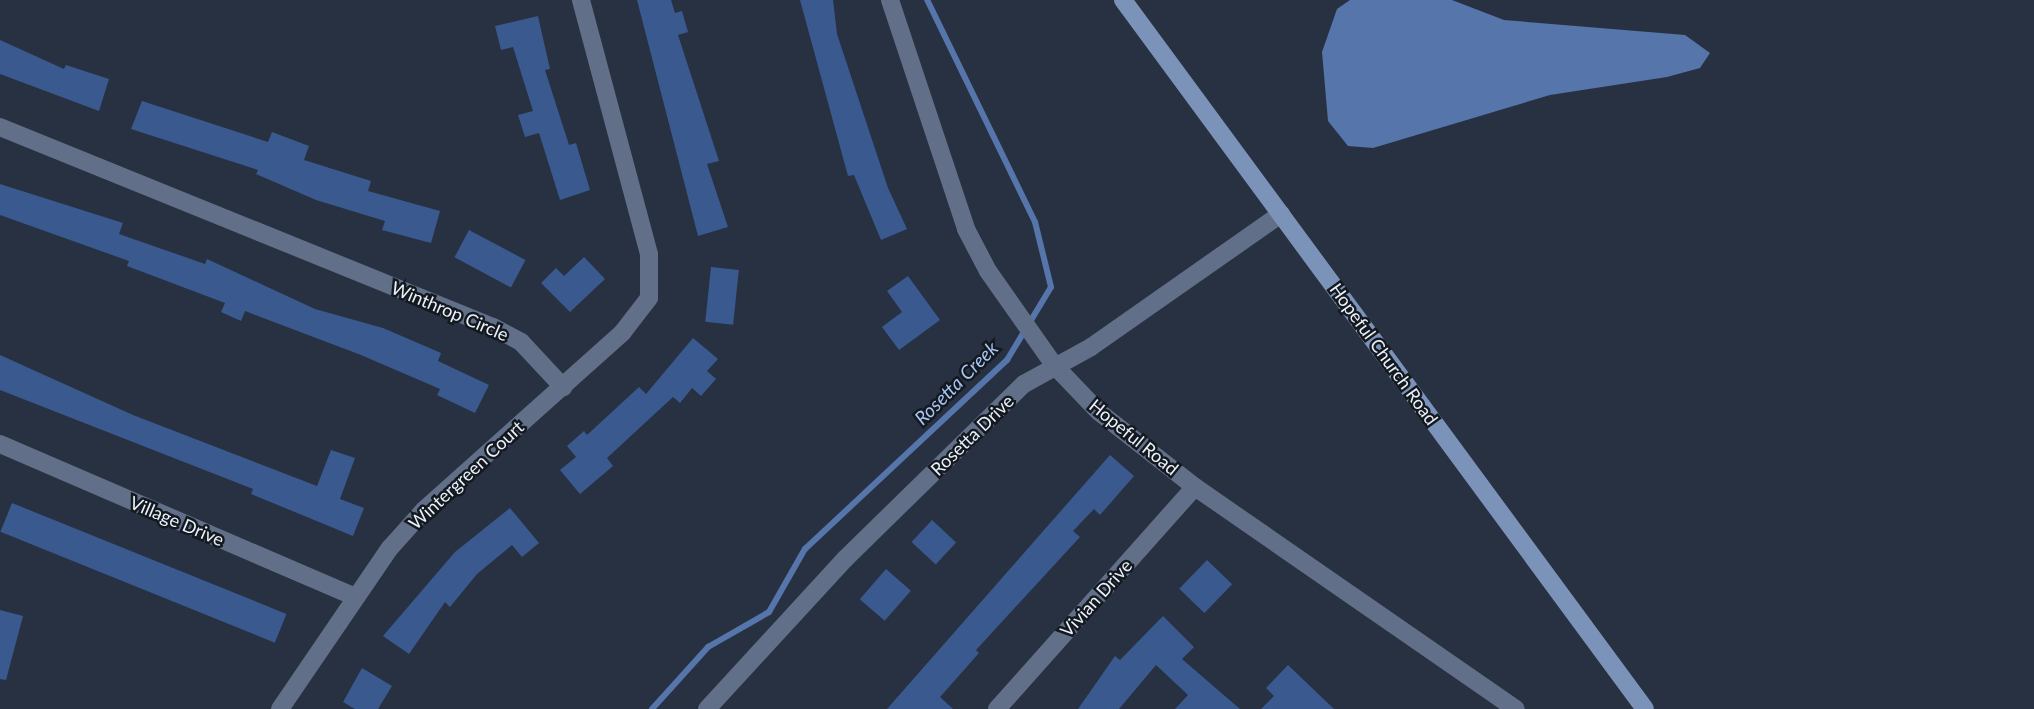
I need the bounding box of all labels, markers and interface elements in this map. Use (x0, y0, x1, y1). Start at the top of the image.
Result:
street label: Winthrop Circle (388, 277, 512, 345)
street label: Hopeful Church Road (1325, 279, 1443, 429)
water label: Rosetta Creek (910, 337, 1002, 429)
street label: Rosetta Drive (926, 390, 1018, 480)
street label: Hopeful Road (1085, 395, 1183, 479)
street label: Wintergreen Court (404, 416, 528, 534)
street label: Village Drive (127, 491, 227, 551)
street label: Vivian Drive (1056, 555, 1136, 641)

